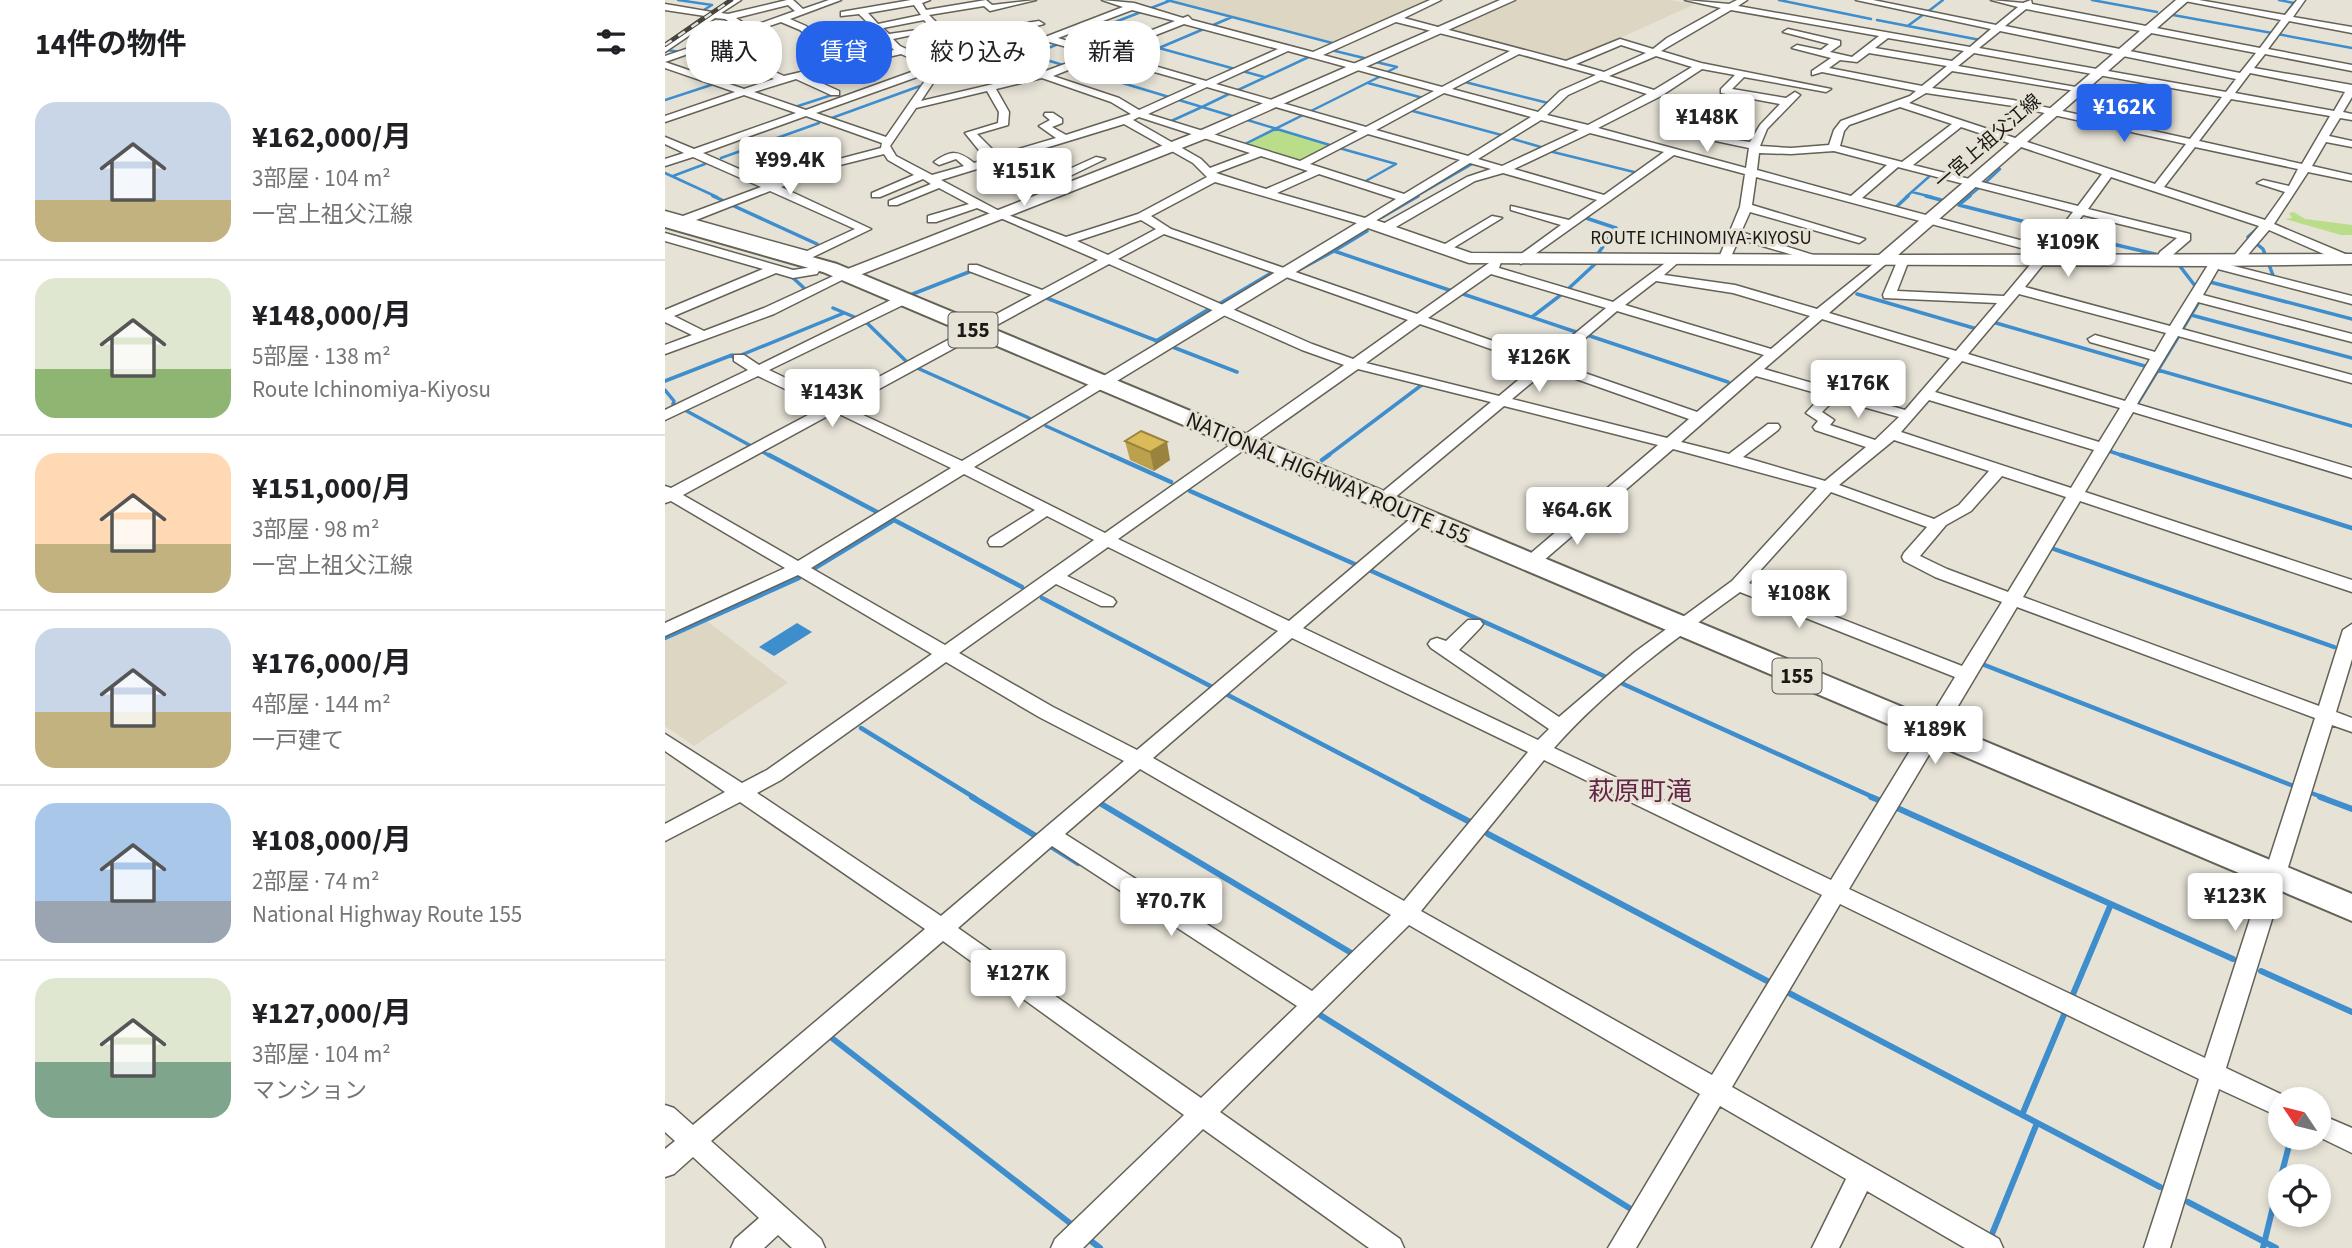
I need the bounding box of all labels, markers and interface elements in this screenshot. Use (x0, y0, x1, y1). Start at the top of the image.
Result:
chip: 購入 (686, 21, 782, 84)
chip: 賃貸 (796, 21, 892, 84)
chip: 絞り込み (906, 21, 1050, 84)
chip: 新着 (1064, 21, 1160, 84)
text: 14件の物件 (35, 23, 187, 66)
icon: filters (592, 23, 630, 61)
pin: ¥162K (2075, 85, 2173, 144)
street label: 一宮上祖父江線 (1929, 88, 2047, 196)
text: ¥162K (2093, 90, 2155, 123)
pin: ¥148K (1658, 94, 1756, 154)
text: ¥148K (1676, 100, 1738, 133)
text: ¥162,000/月 (252, 116, 412, 159)
icon: home (91, 130, 175, 214)
pin: ¥99.4K (733, 138, 847, 197)
text: ¥99.4K (755, 143, 825, 176)
pin: ¥151K (975, 148, 1073, 208)
text: ¥151K (993, 154, 1055, 187)
text: 3部屋 · 104 m² (252, 162, 391, 195)
text: 一宮上祖父江線 (252, 198, 413, 231)
pin: ¥109K (2019, 219, 2117, 279)
street label: ROUTE ICHINOMIYA-KIYOSU (1590, 225, 1812, 252)
text: ¥109K (2037, 225, 2099, 258)
text: ¥148,000/月 (252, 294, 412, 337)
icon: home (91, 306, 175, 390)
road number: 155 (949, 312, 997, 348)
pin: ¥126K (1490, 334, 1588, 394)
text: 5部屋 · 138 m² (252, 340, 391, 373)
text: ¥126K (1508, 340, 1570, 373)
pin: ¥176K (1809, 360, 1907, 420)
text: ¥176K (1827, 366, 1889, 399)
pin: ¥143K (783, 370, 881, 429)
text: Route Ichinomiya-Kiyosu (252, 373, 491, 406)
text: ¥143K (801, 375, 863, 408)
street label: NATIONAL HIGHWAY ROUTE 155 (1181, 403, 1475, 553)
text: ¥151,000/月 (252, 467, 412, 510)
icon: home (91, 481, 175, 565)
pin: ¥64.6K (1520, 488, 1634, 547)
text: ¥64.6K (1542, 493, 1612, 526)
text: 3部屋 · 98 m² (252, 513, 379, 546)
text: 一宮上祖父江線 (252, 549, 413, 582)
pin: ¥108K (1750, 570, 1848, 630)
text: ¥108K (1768, 576, 1830, 609)
text: ¥176,000/月 (252, 642, 412, 685)
icon: home (91, 656, 175, 740)
road number: 155 (1773, 658, 1821, 694)
text: 4部屋 · 144 m² (252, 688, 391, 721)
pin: ¥189K (1886, 706, 1984, 766)
text: ¥189K (1904, 712, 1966, 745)
text: 一戸建て (252, 724, 344, 757)
district label: 萩原町滝 (1588, 773, 1692, 810)
text: ¥108,000/月 (252, 819, 412, 862)
icon: home (91, 831, 175, 915)
text: 2部屋 · 74 m² (252, 865, 379, 898)
pin: ¥123K (2186, 874, 2284, 933)
pin: ¥70.7K (1114, 878, 1228, 938)
text: ¥123K (2204, 879, 2266, 912)
text: ¥70.7K (1136, 884, 1206, 917)
text: National Highway Route 155 (252, 898, 522, 931)
pin: ¥127K (969, 950, 1067, 1010)
text: ¥127K (987, 956, 1049, 989)
text: ¥127,000/月 (252, 992, 412, 1035)
icon: home (91, 1006, 175, 1090)
text: 3部屋 · 104 m² (252, 1038, 391, 1071)
text: マンション (252, 1074, 367, 1107)
north arrow (2268, 1087, 2331, 1150)
map controls (2268, 1087, 2331, 1227)
button: locate (2268, 1164, 2331, 1227)

